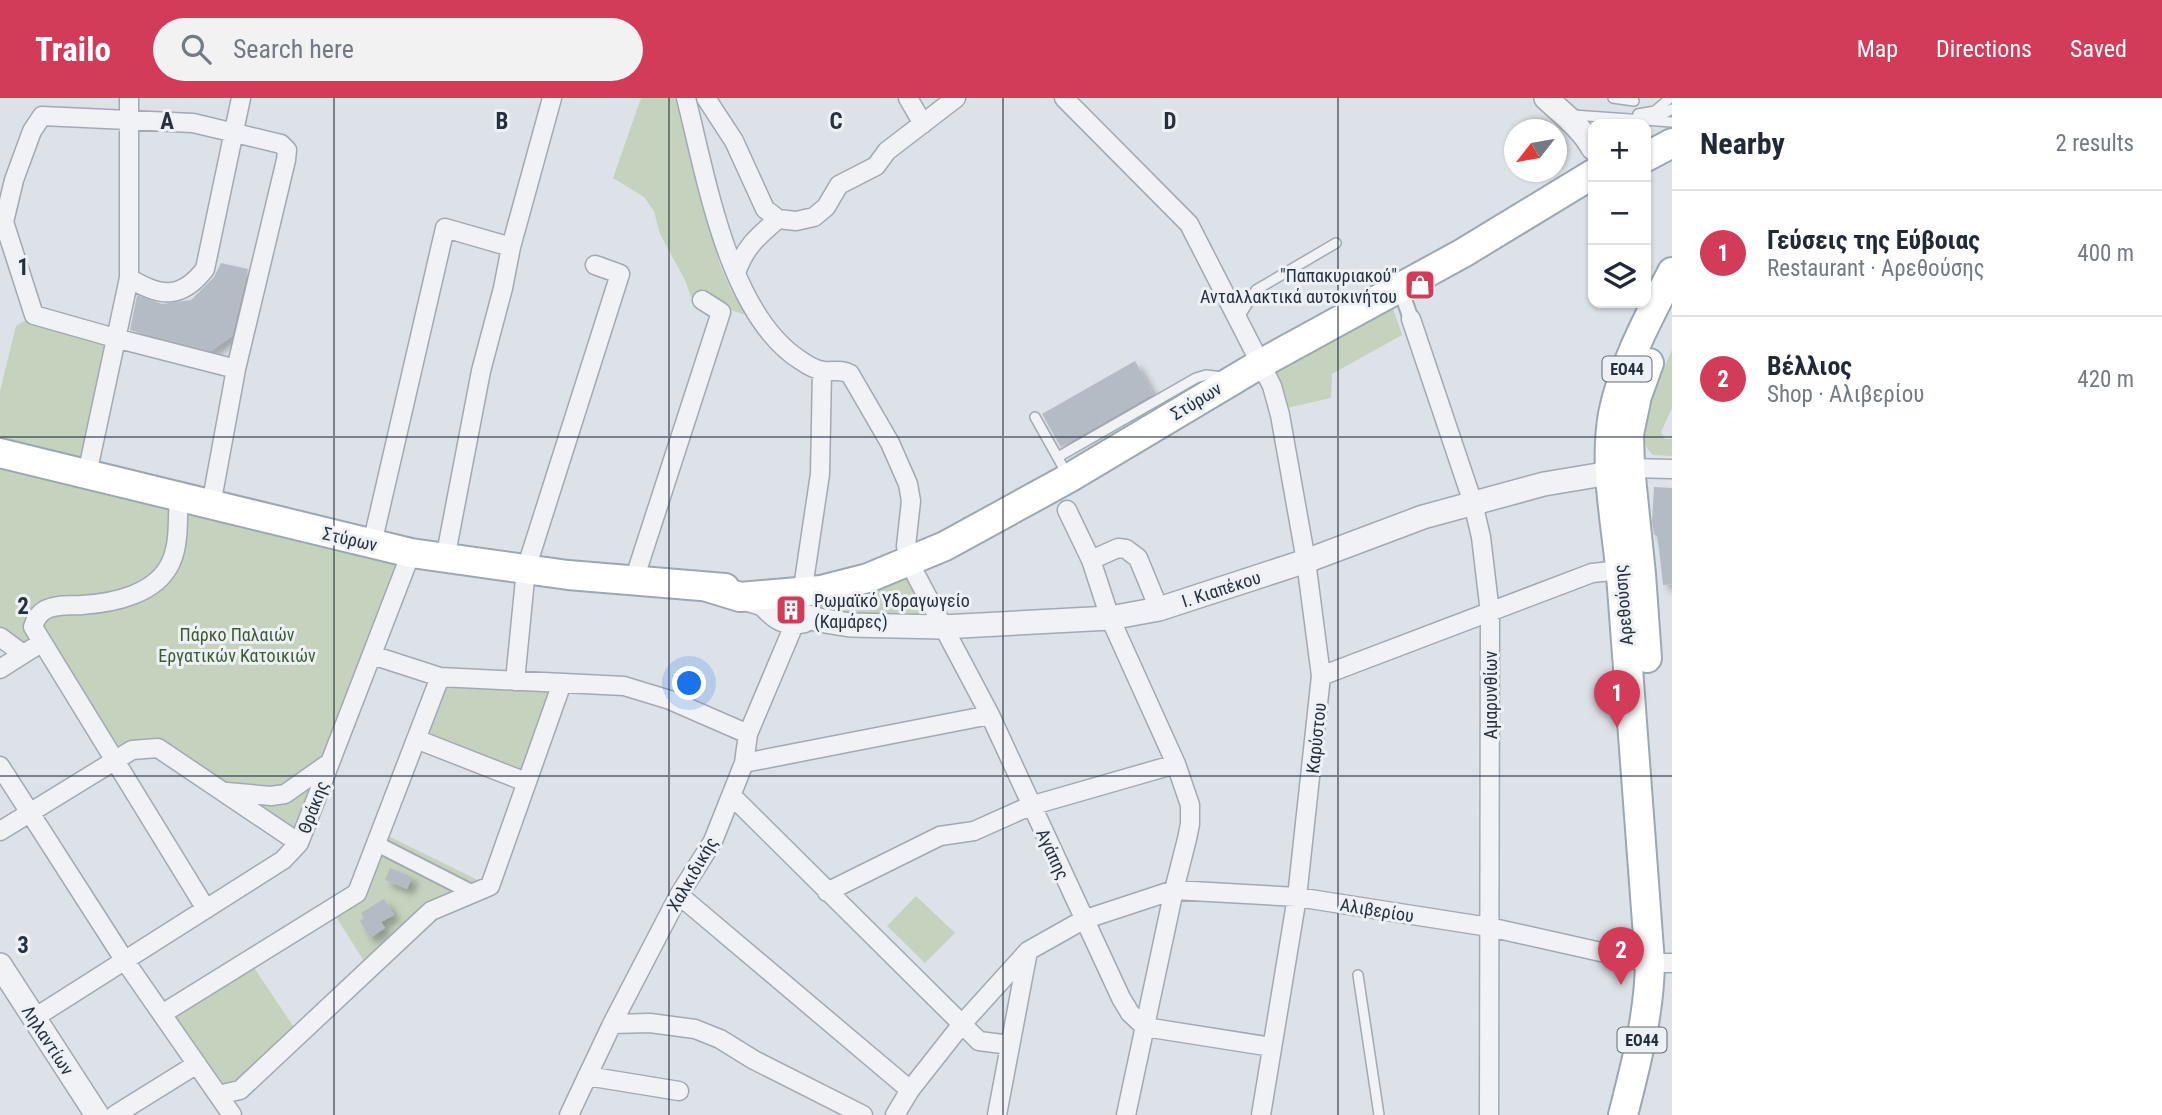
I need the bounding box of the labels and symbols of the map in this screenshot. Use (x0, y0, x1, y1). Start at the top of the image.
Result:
text: A (160, 108, 174, 135)
text: B (496, 108, 508, 135)
text: C (829, 108, 843, 135)
text: D (1164, 108, 1177, 135)
north arrow (1504, 119, 1567, 182)
text: 1 (17, 254, 29, 281)
place label: "Παπακυριακού" Ανταλλακτικά αυτοκινήτου (1200, 265, 1397, 307)
shop icon: "Παπακυριακού" Ανταλλακτικά αυτοκινήτου (1403, 268, 1437, 302)
road number: ΕΟ44 (1602, 356, 1652, 382)
street label: Στύρων (1167, 378, 1225, 424)
street label: Στύρων (321, 523, 380, 556)
street label: Αρεθούσης (1609, 564, 1637, 646)
street label: Ι. Κιαπέκου (1179, 566, 1263, 612)
place label: Ρωμαϊκό Υδραγωγείο (Καμάρες) (814, 590, 970, 633)
text: 2 (17, 593, 29, 620)
building icon: Ρωμαϊκό Υδραγωγείο (Καμάρες) (774, 593, 808, 627)
park label: Πάρκο Παλαιών Εργατικών Κατοικιών (158, 624, 316, 666)
street label: Αμαρυνθίων (1480, 651, 1501, 739)
your location (672, 666, 706, 700)
pin: 1 (1594, 670, 1640, 728)
street label: Καρύστου (1302, 702, 1330, 774)
street label: Θράκης (293, 778, 333, 836)
street label: Αγάπης (1032, 825, 1074, 883)
street label: Χαλκιδικής (662, 833, 722, 915)
street label: Αλιβερίου (1339, 894, 1415, 926)
pin: 2 (1598, 927, 1644, 985)
text: 3 (17, 932, 29, 959)
street label: Ληλαντίων (18, 1001, 78, 1079)
road number: ΕΟ44 (1618, 1028, 1666, 1052)

